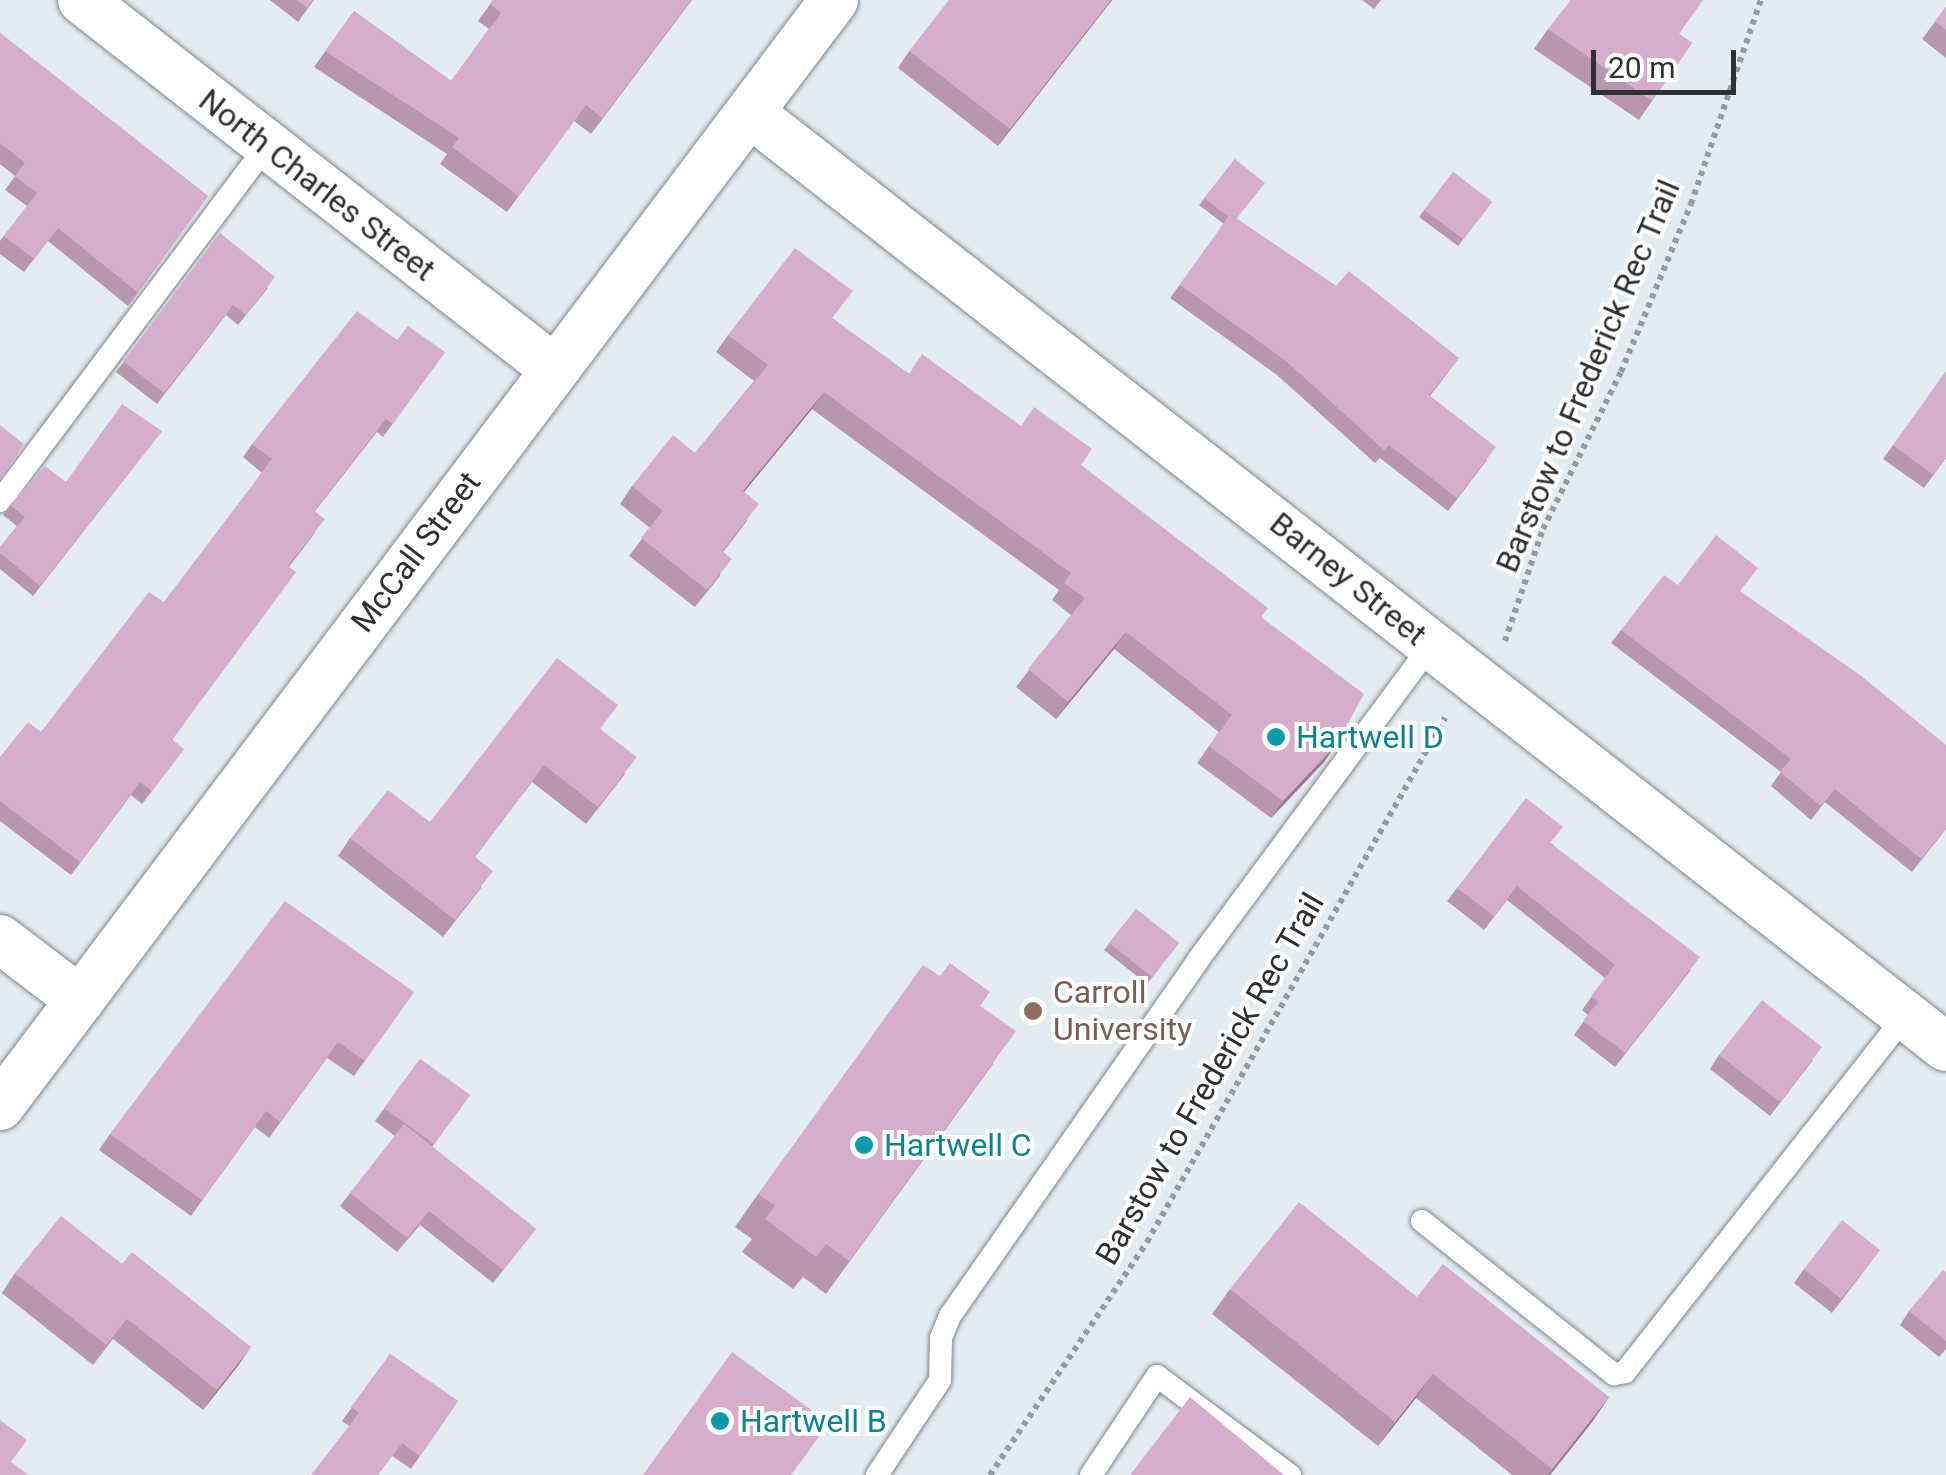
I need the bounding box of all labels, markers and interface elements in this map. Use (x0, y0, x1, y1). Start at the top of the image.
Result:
scale bar (1596, 30, 1741, 92)
text: 20 m (1608, 50, 1675, 85)
street label: North Charles Street (191, 81, 443, 289)
street label: Barstow to Frederick Rec Trail (1488, 174, 1688, 578)
street label: McCall Street (343, 464, 489, 640)
street label: Barney Street (1262, 504, 1434, 654)
place label: Hartwell D (1296, 718, 1444, 756)
marker: Hartwell D (1265, 726, 1287, 748)
street label: Barstow to Frederick Rec Trail (1088, 886, 1332, 1272)
place label: Carroll University (1053, 974, 1192, 1049)
marker: Carroll University (1022, 1000, 1044, 1022)
place label: Hartwell C (884, 1126, 1032, 1164)
marker: Hartwell C (853, 1134, 875, 1156)
place label: Hartwell B (740, 1402, 887, 1440)
marker: Hartwell B (709, 1410, 731, 1432)

